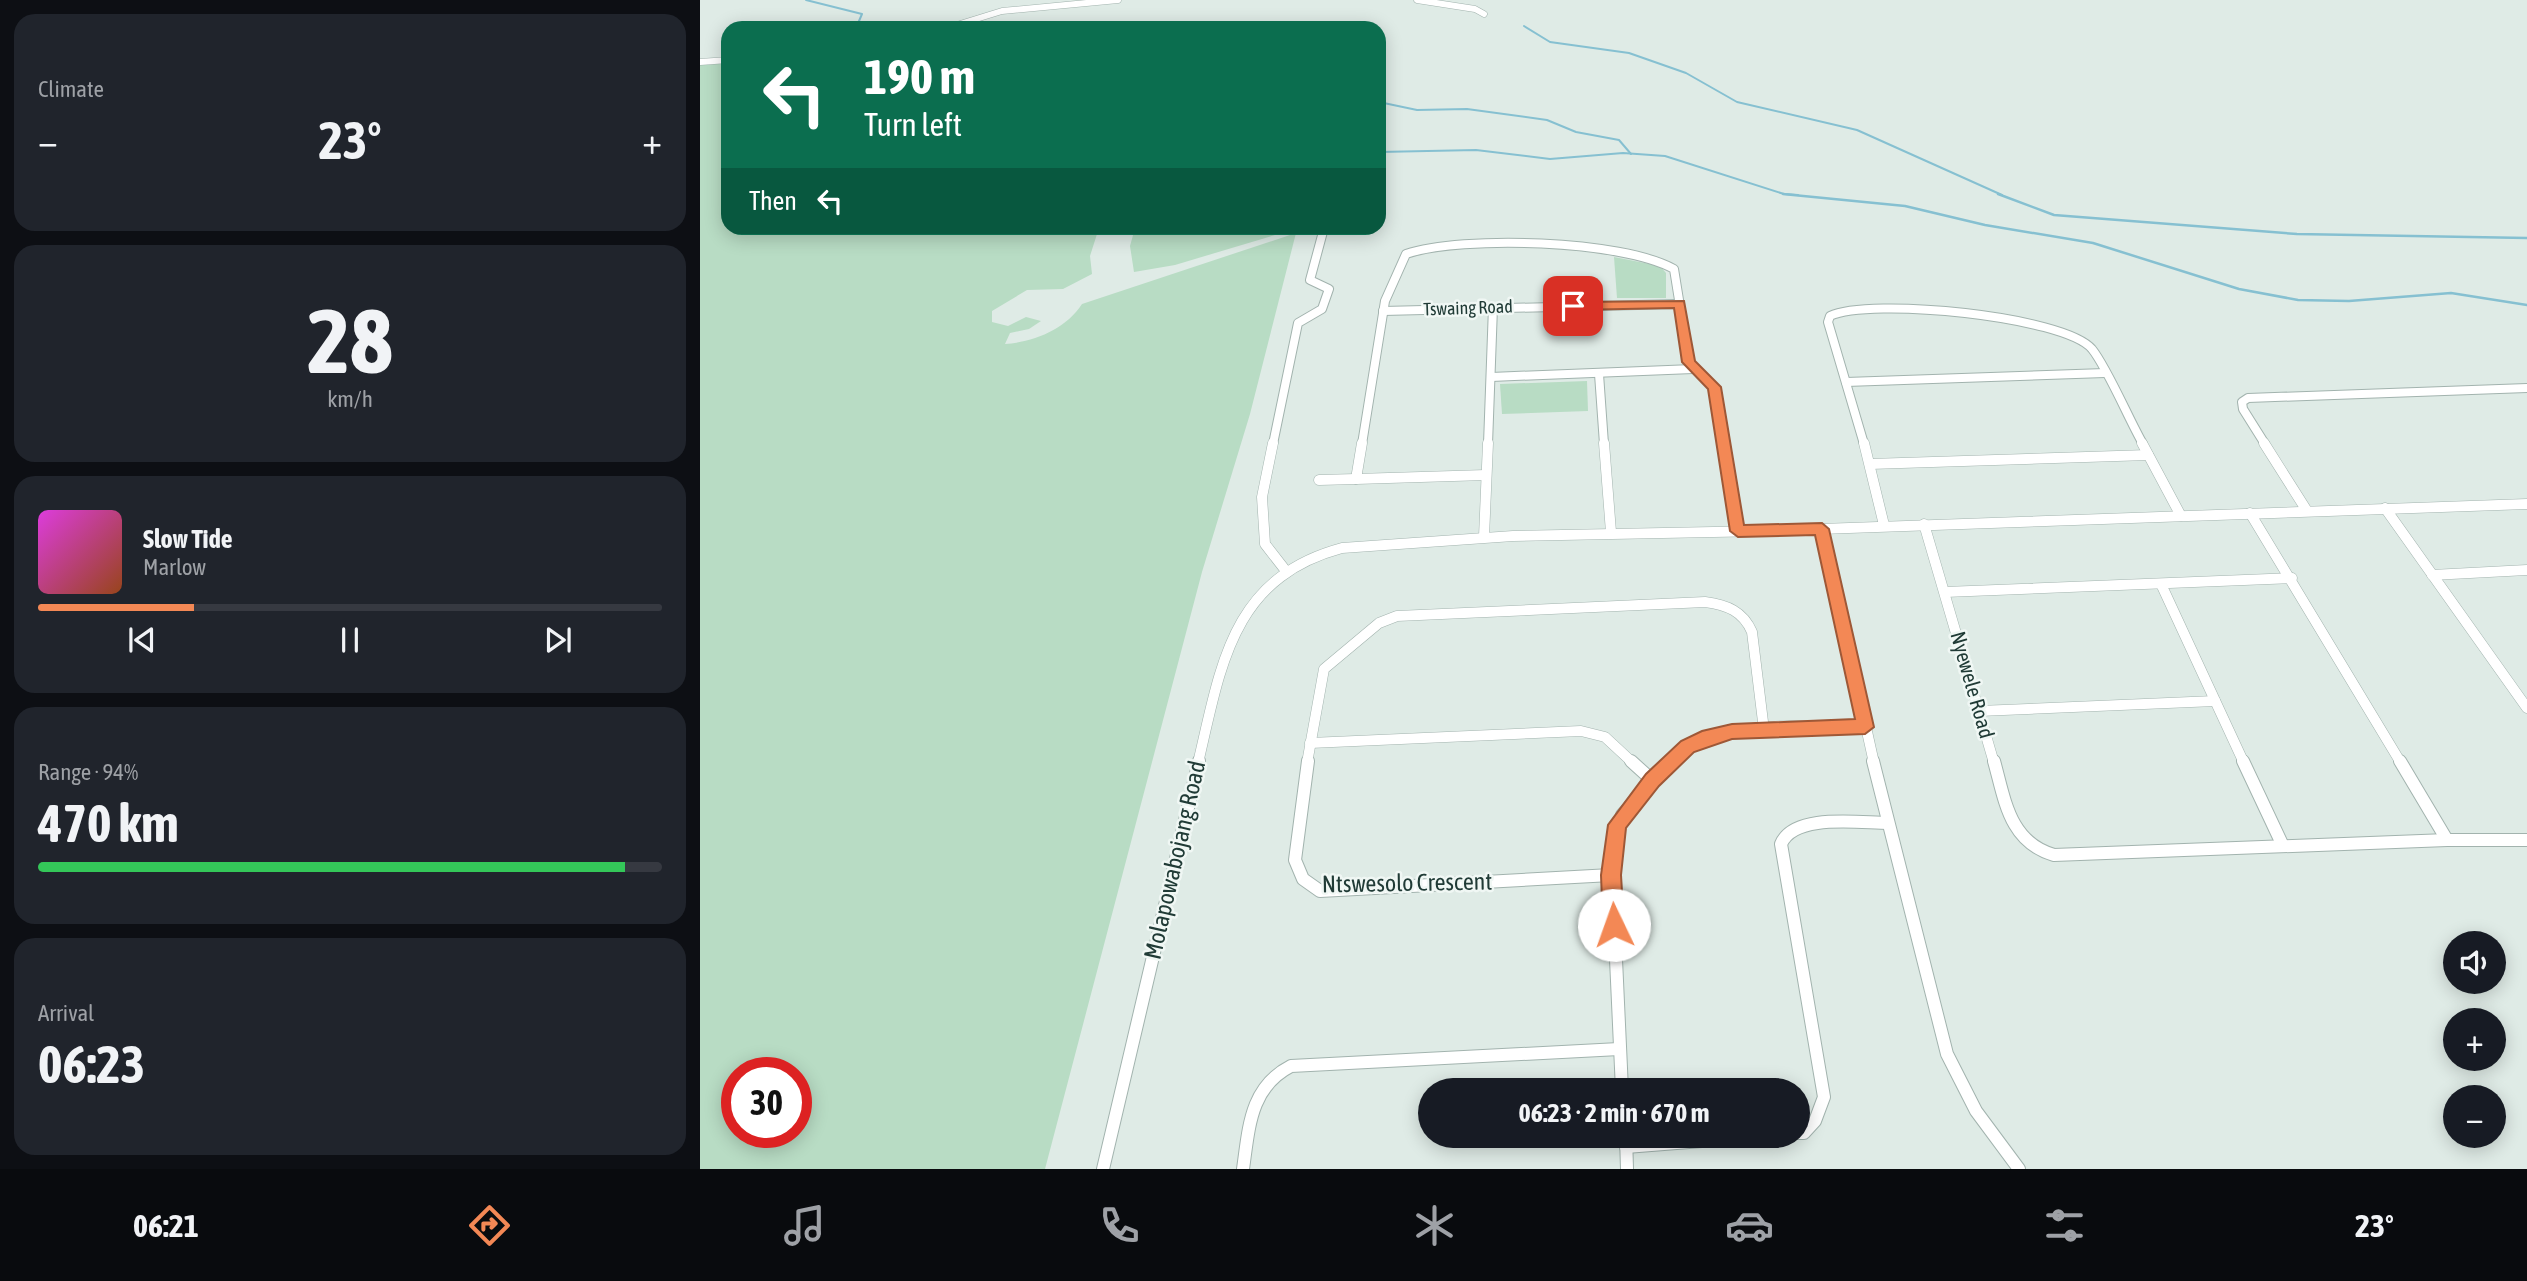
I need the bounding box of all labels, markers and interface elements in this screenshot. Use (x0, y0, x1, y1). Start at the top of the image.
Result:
text: 190 m (864, 48, 975, 104)
icon: left (749, 49, 840, 140)
text: Climate (38, 76, 104, 102)
text: Turn left (864, 106, 962, 143)
text: 23° (318, 110, 382, 170)
text: − (38, 119, 58, 162)
text: + (642, 119, 662, 162)
icon: left (811, 182, 849, 220)
text: Then (749, 186, 797, 216)
pin (1543, 276, 1603, 336)
icon: arrive (1554, 287, 1592, 325)
text: 28 (307, 288, 393, 392)
street label: Tswaing Road (1423, 295, 1513, 320)
text: km/h (327, 386, 373, 412)
text: Slow Tide (143, 524, 233, 554)
text: Marlow (143, 554, 206, 580)
icon: previous (123, 621, 161, 659)
icon: pause (331, 621, 369, 659)
icon: next (539, 621, 577, 659)
street label: Nyewele Road (1946, 629, 2000, 741)
street label: Molapowabojang Road (1139, 758, 1210, 962)
text: Range · 94% (38, 759, 138, 785)
text: 470 km (38, 793, 179, 853)
street label: Ntswesolo Crescent (1321, 868, 1493, 897)
position arrow (1577, 888, 1651, 962)
map controls (2443, 931, 2506, 1148)
button: sound (2443, 931, 2506, 994)
text: Arrival (38, 1000, 94, 1026)
button: + (2443, 1008, 2506, 1071)
text: 06:23 (38, 1034, 145, 1094)
speed limit sign: 30 (721, 1057, 812, 1148)
button: − (2443, 1085, 2506, 1148)
text: 06:23 · 2 min · 670 m (1519, 1098, 1709, 1128)
icon: directions (465, 1201, 514, 1250)
icon: music (780, 1201, 829, 1250)
icon: phone (1095, 1201, 1144, 1250)
icon: climate (1410, 1201, 1459, 1250)
icon: car (1725, 1201, 1774, 1250)
icon: filters (2040, 1201, 2089, 1250)
text: 06:21 (133, 1207, 199, 1244)
text: 23° (2355, 1207, 2394, 1244)

